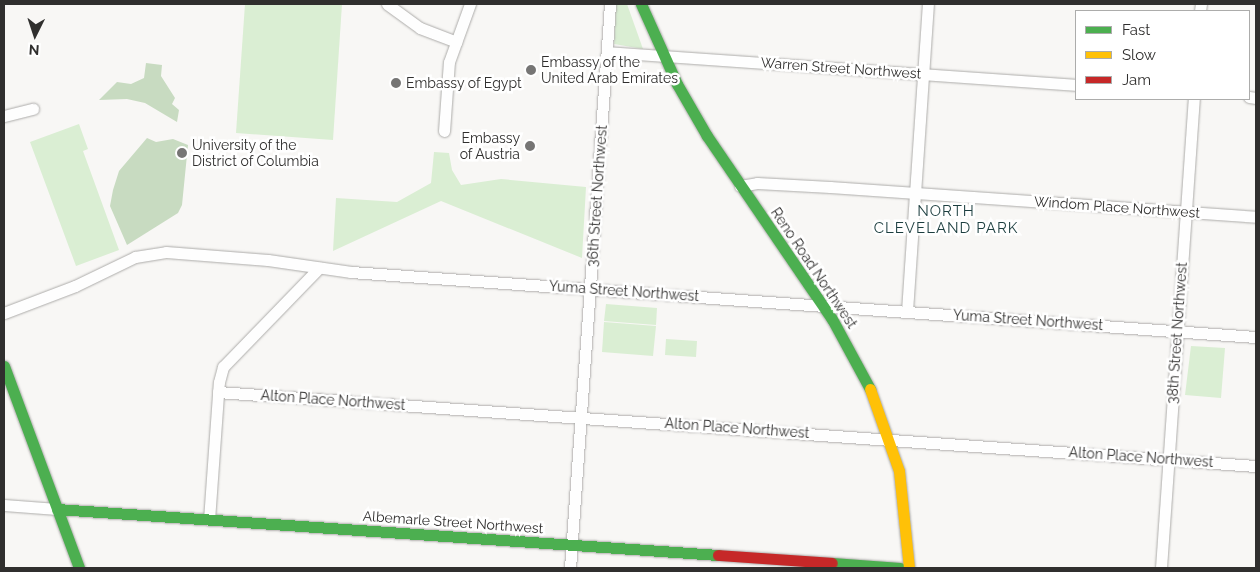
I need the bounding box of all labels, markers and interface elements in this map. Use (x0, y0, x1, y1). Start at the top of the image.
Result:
north arrow (10, 10, 60, 60)
legend (1075, 10, 1250, 100)
text: Fast (1122, 21, 1150, 39)
text: N (28, 42, 40, 58)
text: Slow (1122, 46, 1156, 64)
place label: Embassy of the United Arab Emirates (541, 54, 678, 86)
street label: Warren Street Northwest (760, 54, 922, 82)
marker: Embassy of the United Arab Emirates (525, 64, 537, 76)
text: Jam (1122, 71, 1151, 89)
place label: Embassy of Egypt (406, 75, 522, 91)
marker: Embassy of Egypt (390, 77, 402, 89)
street label: 36th Street Northwest (584, 125, 610, 267)
place label: Embassy of Austria (459, 130, 520, 162)
place label: University of the District of Columbia (192, 137, 319, 170)
marker: Embassy of Austria (524, 140, 536, 152)
marker: University of the District of Columbia (176, 147, 188, 159)
street label: Windom Place Northwest (1033, 193, 1201, 221)
district label: NORTH CLEVELAND PARK (872, 202, 1020, 237)
street label: Reno Road Northwest (767, 205, 861, 331)
street label: 38th Street Northwest (1164, 262, 1190, 404)
street label: Yuma Street Northwest (548, 277, 700, 305)
street label: Yuma Street Northwest (952, 306, 1104, 334)
street label: Alton Place Northwest (260, 387, 406, 413)
street label: Alton Place Northwest (664, 415, 810, 441)
street label: Alton Place Northwest (1068, 444, 1214, 470)
street label: Albemarle Street Northwest (362, 507, 544, 537)

